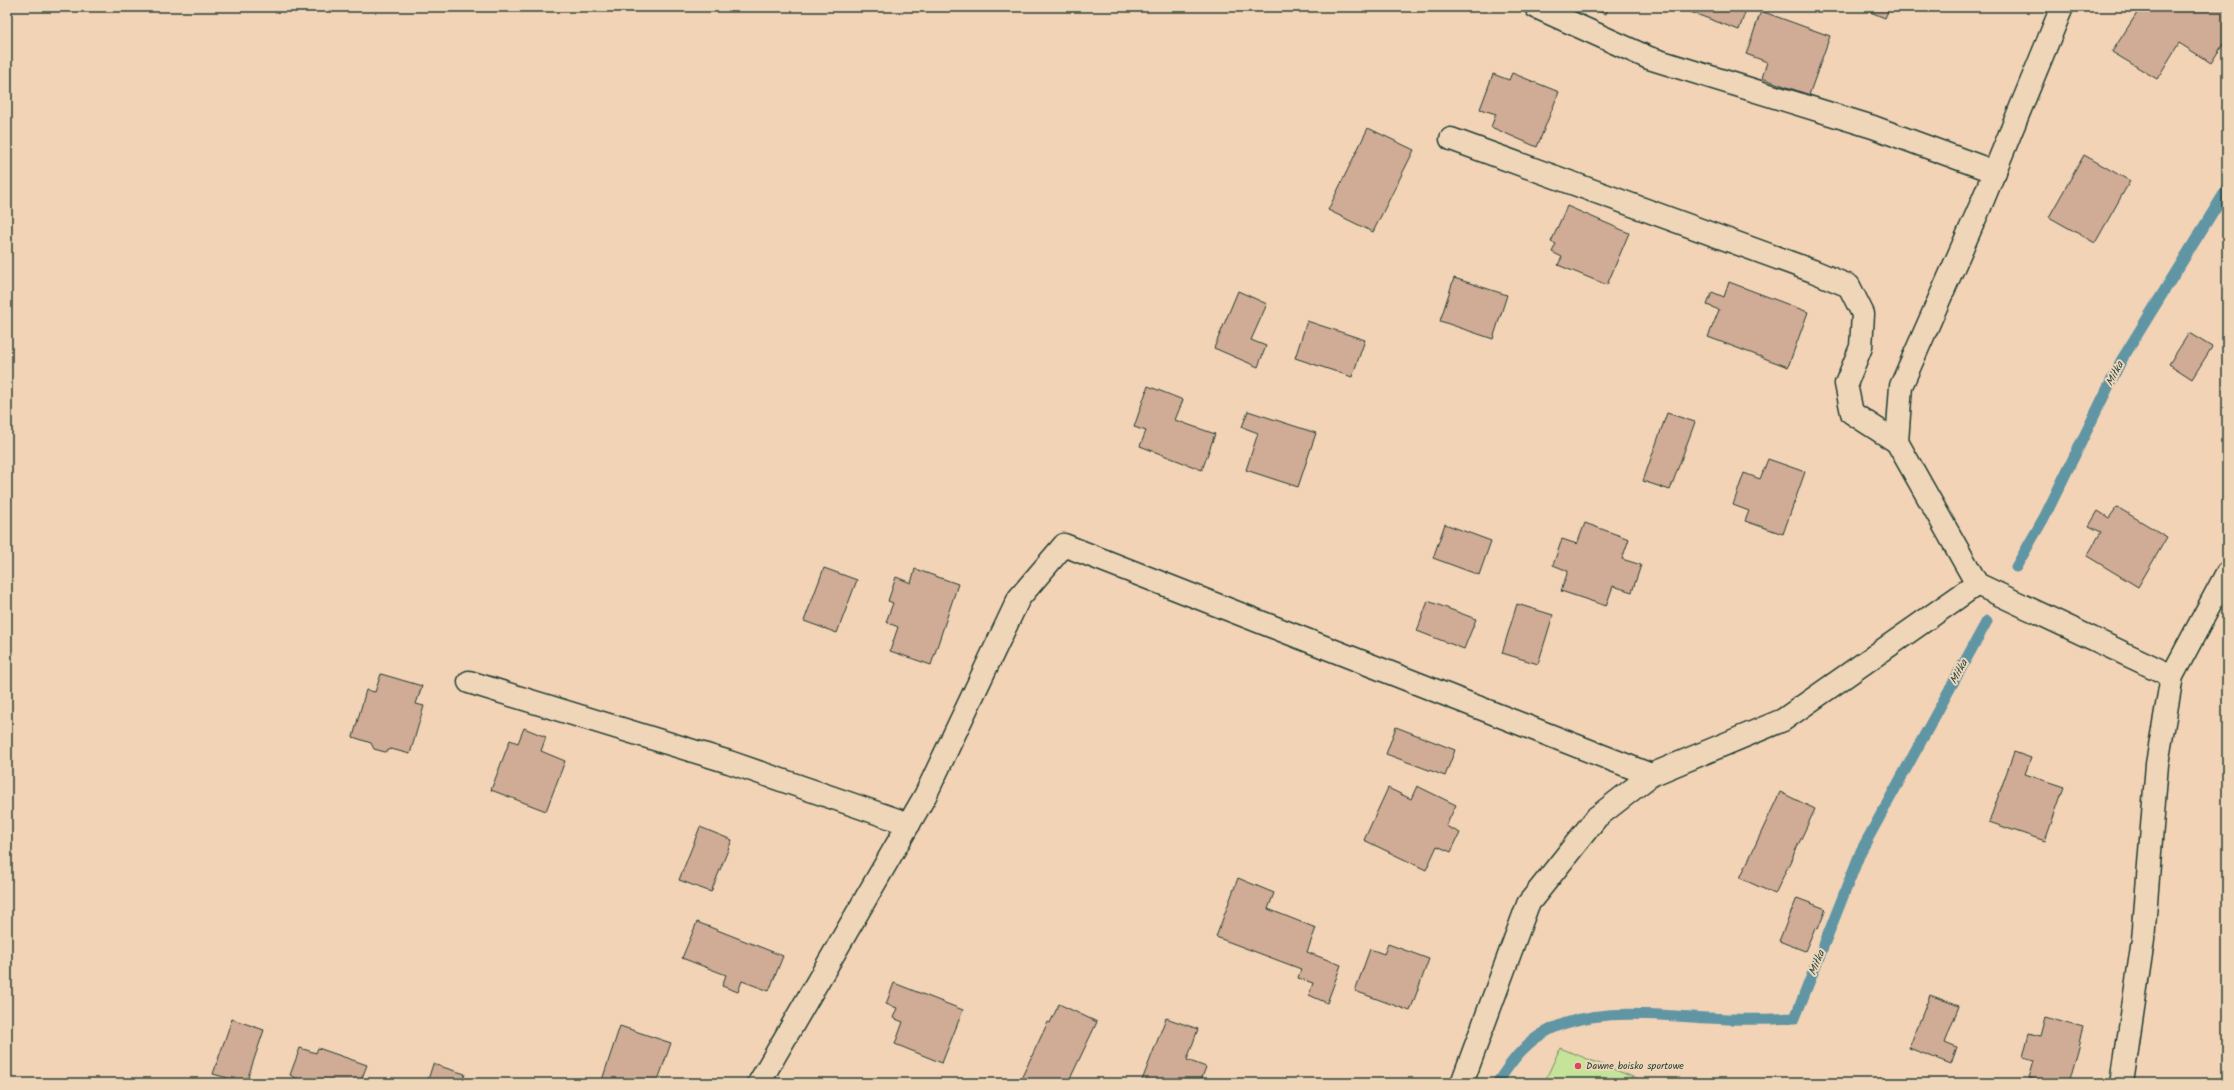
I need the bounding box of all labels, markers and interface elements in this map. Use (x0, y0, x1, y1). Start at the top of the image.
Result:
water label: Miłka (2101, 358, 2129, 389)
water label: Miłka (1945, 656, 1973, 688)
water label: Miłka (1804, 947, 1830, 978)
place label: Dawne boisko sportowe (1586, 1058, 1684, 1074)
marker: Dawne boisko sportowe (1573, 1061, 1583, 1071)

